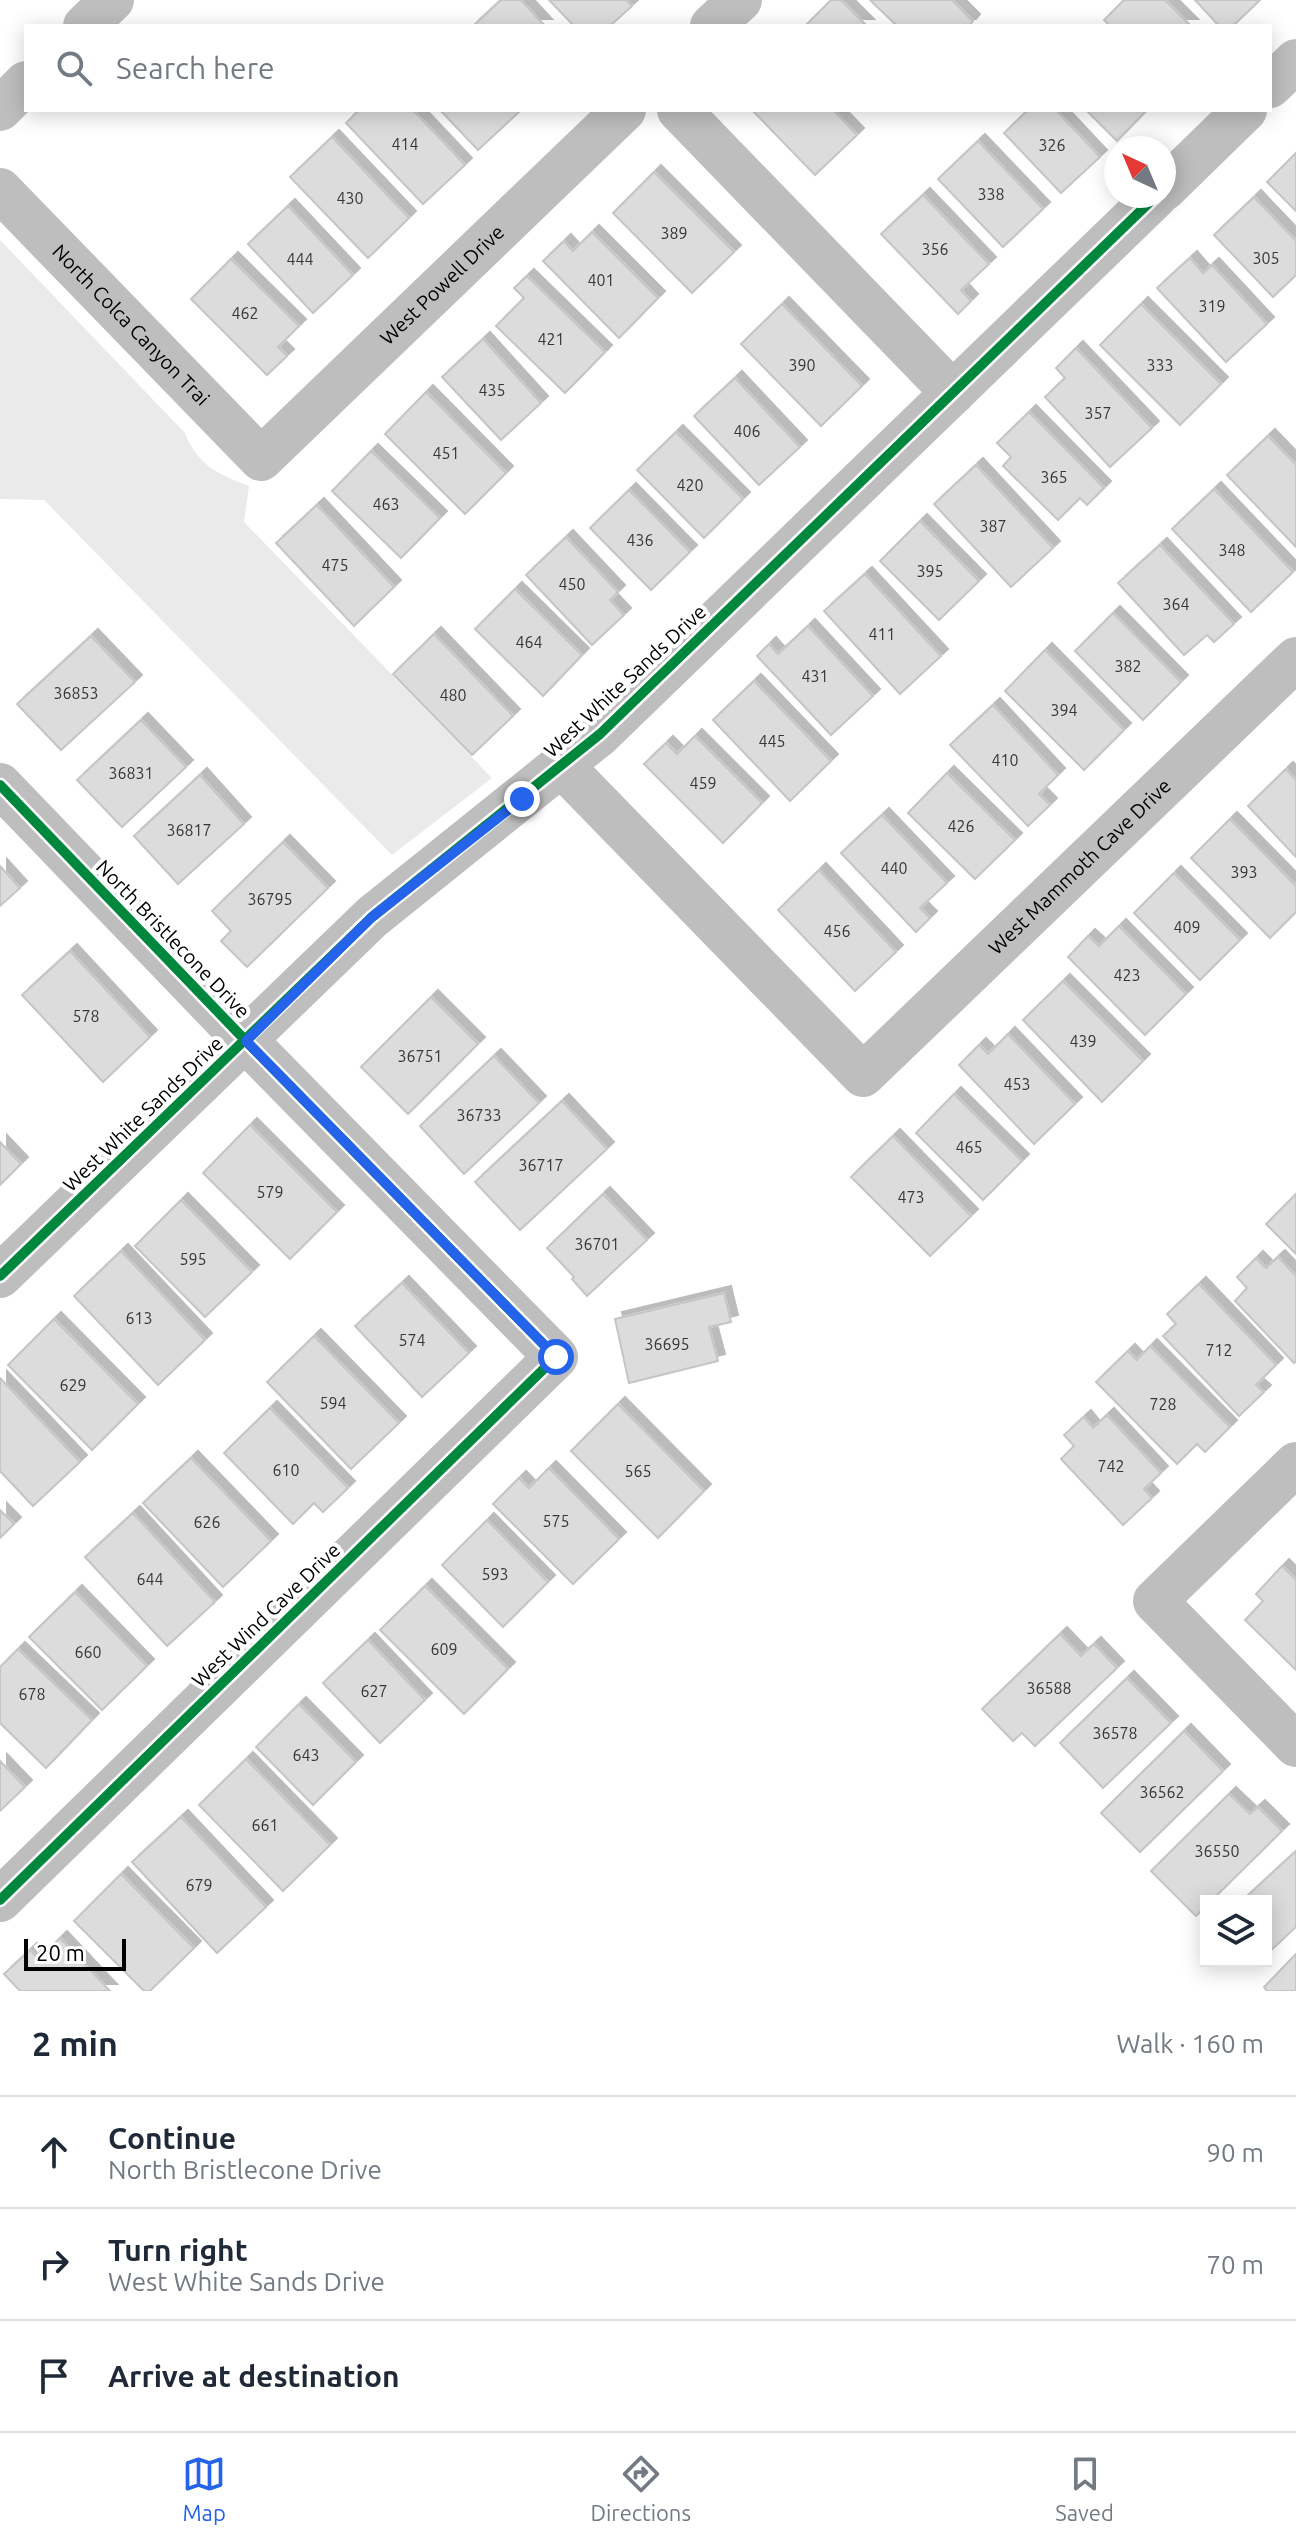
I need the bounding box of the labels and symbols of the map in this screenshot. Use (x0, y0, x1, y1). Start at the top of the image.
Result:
house number: 414 (391, 135, 419, 153)
house number: 326 (1038, 136, 1066, 154)
north arrow (1104, 136, 1176, 208)
house number: 338 (977, 185, 1005, 203)
house number: 430 (336, 189, 364, 207)
street label: West Powell Drive (375, 220, 508, 349)
house number: 389 (660, 224, 688, 242)
street label: North Colca Canyon Trai (48, 239, 214, 410)
house number: 356 (921, 240, 949, 258)
house number: 305 (1252, 249, 1280, 267)
house number: 444 (286, 250, 314, 268)
house number: 401 (587, 271, 615, 289)
house number: 319 (1198, 297, 1226, 315)
house number: 462 (231, 304, 259, 322)
house number: 421 (537, 330, 565, 348)
house number: 390 (788, 356, 816, 374)
house number: 333 (1146, 356, 1174, 374)
house number: 435 (478, 381, 506, 399)
house number: 357 (1084, 404, 1112, 422)
house number: 406 (733, 422, 761, 440)
house number: 451 (432, 444, 460, 462)
house number: 365 (1040, 468, 1068, 486)
house number: 420 (676, 476, 704, 494)
house number: 463 (372, 495, 400, 513)
house number: 387 (979, 517, 1007, 535)
house number: 436 (626, 531, 654, 549)
house number: 348 (1218, 541, 1246, 559)
house number: 475 (321, 556, 349, 574)
house number: 395 (916, 562, 944, 580)
house number: 450 (558, 575, 586, 593)
house number: 364 (1162, 595, 1190, 613)
street label: West White Sands Drive (539, 600, 710, 762)
house number: 411 (868, 625, 896, 643)
house number: 464 (515, 633, 543, 651)
house number: 382 (1114, 657, 1142, 675)
house number: 431 (801, 667, 829, 685)
house number: 36853 (53, 684, 99, 702)
house number: 480 (439, 686, 467, 704)
house number: 394 (1050, 701, 1078, 719)
house number: 445 (758, 732, 786, 750)
house number: 410 (991, 751, 1019, 769)
house number: 36831 (108, 764, 154, 782)
house number: 459 (689, 774, 717, 792)
street label: West Mammoth Cave Drive (984, 774, 1175, 959)
route end (504, 781, 540, 817)
house number: 426 (947, 817, 975, 835)
house number: 36817 (166, 821, 212, 839)
street label: North Bristlecone Drive (92, 855, 255, 1022)
house number: 440 (880, 859, 908, 877)
house number: 393 (1230, 863, 1258, 881)
house number: 36795 (247, 890, 293, 908)
house number: 409 (1173, 918, 1201, 936)
house number: 456 (823, 922, 851, 940)
house number: 423 (1113, 966, 1141, 984)
house number: 578 (72, 1007, 100, 1025)
street label: West White Sands Drive (58, 1031, 227, 1196)
house number: 439 (1069, 1032, 1097, 1050)
house number: 36751 (397, 1047, 443, 1065)
house number: 453 (1003, 1075, 1031, 1093)
house number: 36733 (456, 1106, 502, 1124)
house number: 465 (955, 1138, 983, 1156)
house number: 36717 (518, 1156, 564, 1174)
house number: 579 (256, 1183, 284, 1201)
house number: 473 (897, 1188, 925, 1206)
house number: 36701 (574, 1235, 620, 1253)
house number: 595 (179, 1250, 207, 1268)
house number: 613 (125, 1309, 153, 1327)
house number: 574 (398, 1331, 426, 1349)
house number: 36695 (644, 1335, 690, 1353)
route start (538, 1339, 574, 1375)
house number: 712 (1205, 1341, 1233, 1359)
house number: 629 (59, 1376, 87, 1394)
house number: 594 (319, 1394, 347, 1412)
house number: 728 (1149, 1395, 1177, 1413)
house number: 742 (1097, 1457, 1125, 1475)
house number: 610 (272, 1461, 300, 1479)
house number: 565 (624, 1462, 652, 1480)
house number: 575 (542, 1512, 570, 1530)
house number: 626 (193, 1513, 221, 1531)
street label: West Wind Cave Drive (187, 1538, 344, 1691)
house number: 593 (481, 1565, 509, 1583)
house number: 644 (136, 1570, 164, 1588)
house number: 609 (430, 1640, 458, 1658)
house number: 660 (74, 1643, 102, 1661)
house number: 36588 (1026, 1679, 1072, 1697)
house number: 627 (360, 1682, 388, 1700)
house number: 678 (18, 1685, 46, 1703)
house number: 36578 (1092, 1724, 1138, 1742)
house number: 643 (292, 1746, 320, 1764)
house number: 36562 (1139, 1783, 1185, 1801)
house number: 661 (251, 1816, 279, 1834)
house number: 36550 (1194, 1842, 1240, 1860)
house number: 679 (185, 1876, 213, 1894)
scale bar (24, 1935, 126, 1971)

